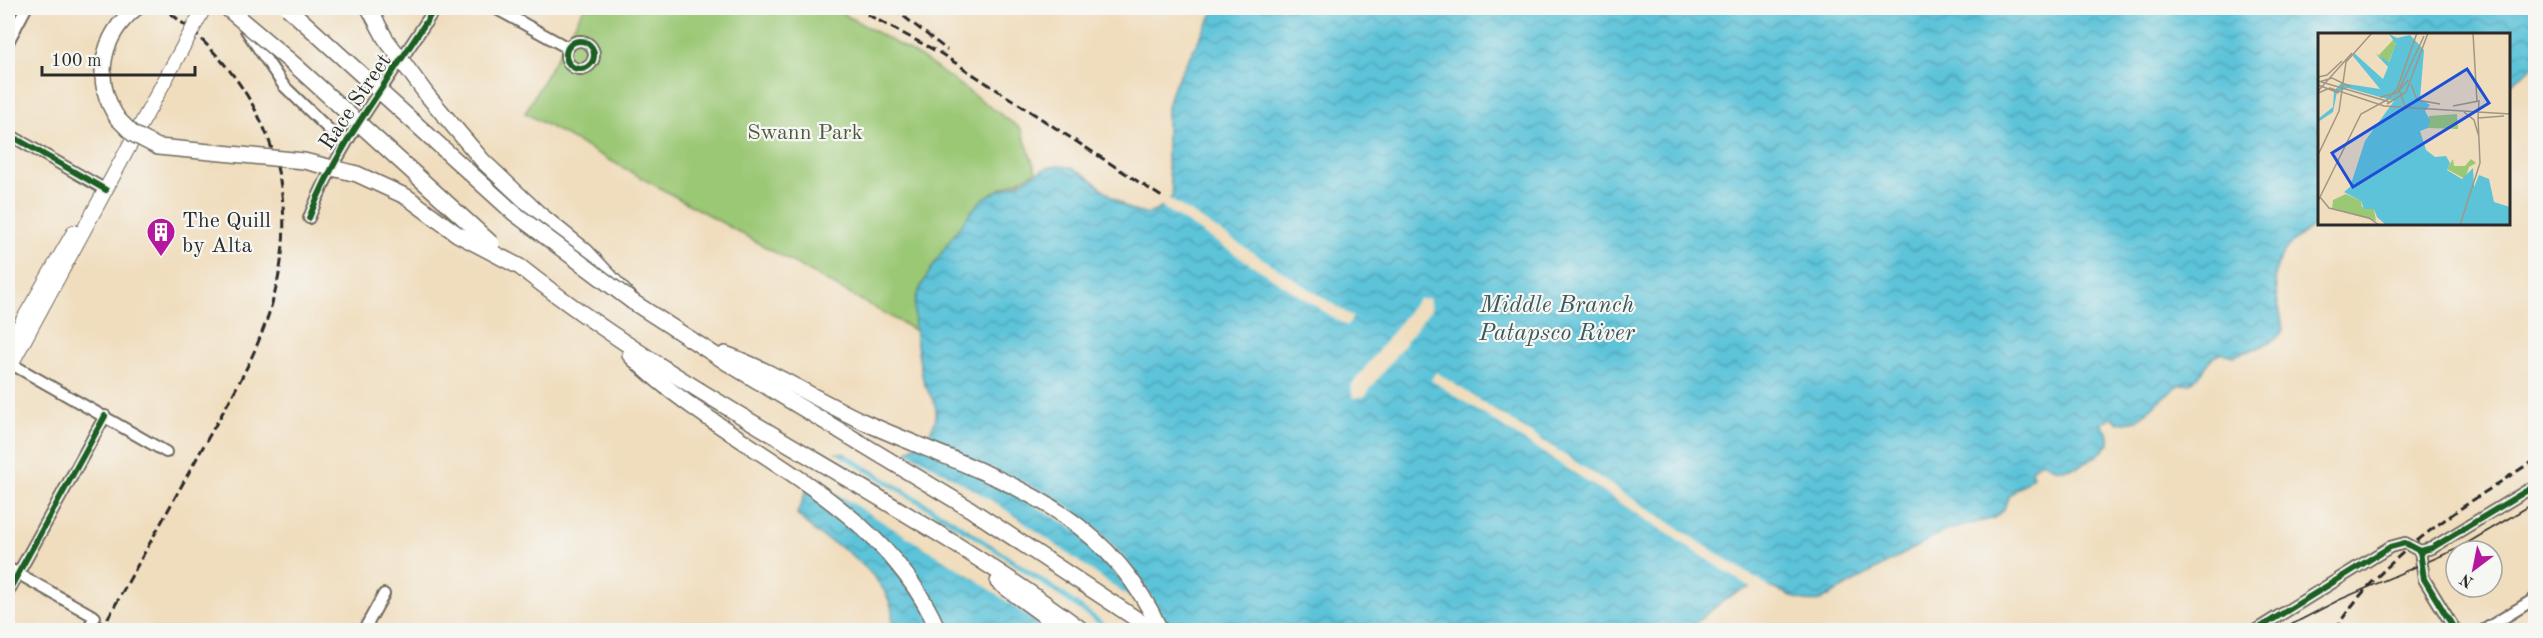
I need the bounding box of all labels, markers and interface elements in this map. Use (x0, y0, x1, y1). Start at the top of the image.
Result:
inset map (2318, 33, 2510, 225)
scale bar (42, 39, 195, 77)
street label: Race Street (316, 50, 396, 154)
text: 100 m (51, 52, 102, 70)
park label: Swann Park (747, 122, 863, 144)
place label: The Quill by Alta (182, 210, 271, 257)
building icon: The Quill by Alta (145, 216, 177, 258)
water label: Middle Branch Patapsco River (1478, 294, 1636, 346)
north arrow (2444, 539, 2504, 599)
text: N (2457, 570, 2477, 590)

